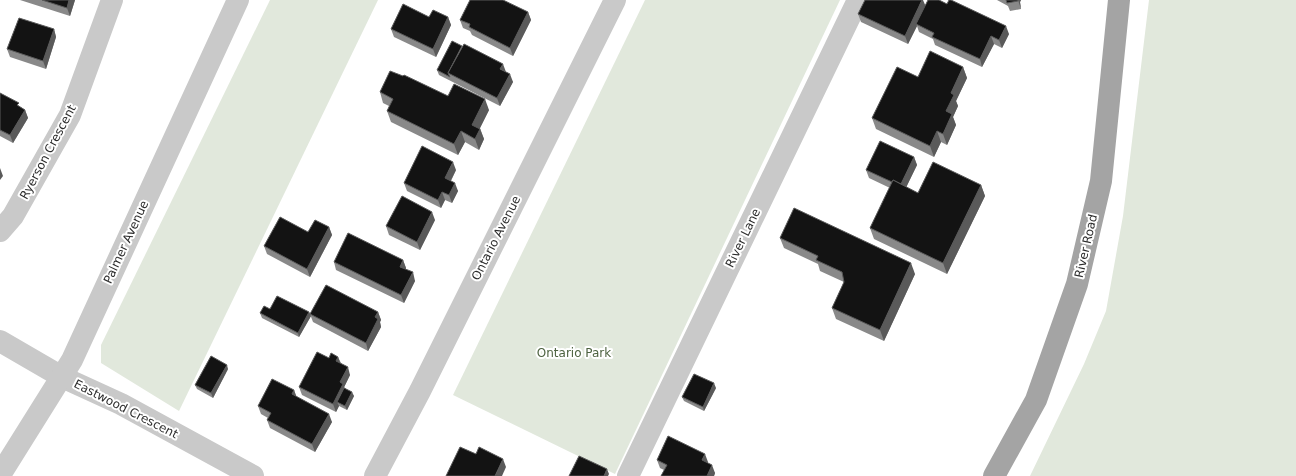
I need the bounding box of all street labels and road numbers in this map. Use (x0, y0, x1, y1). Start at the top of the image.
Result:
street label: Ryerson Crescent (17, 102, 79, 202)
street label: Ontario Avenue (469, 193, 523, 283)
street label: Palmer Avenue (101, 198, 151, 286)
street label: River Lane (723, 206, 763, 270)
street label: River Road (1072, 213, 1100, 279)
street label: Eastwood Crescent (72, 377, 181, 441)

